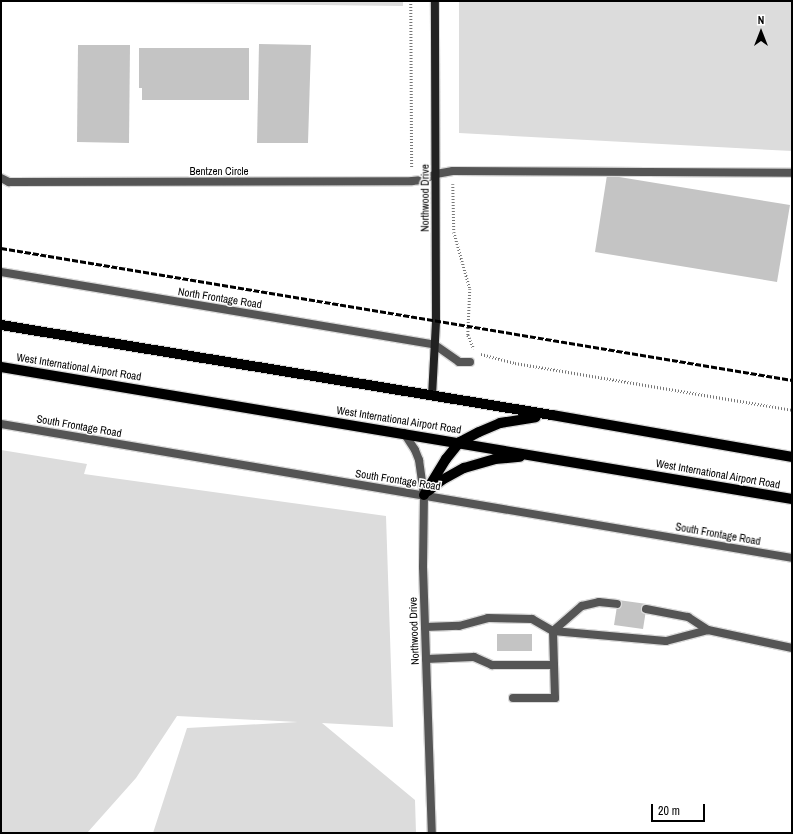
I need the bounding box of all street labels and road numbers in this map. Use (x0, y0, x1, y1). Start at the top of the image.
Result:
street label: Bentzen Circle (189, 164, 249, 178)
street label: Northwood Drive (418, 164, 432, 232)
street label: North Frontage Road (177, 285, 263, 311)
street label: West International Airport Road (15, 351, 143, 383)
street label: West International Airport Road (335, 404, 463, 436)
street label: South Frontage Road (35, 412, 123, 440)
street label: West International Airport Road (654, 456, 782, 492)
street label: South Frontage Road (354, 467, 442, 493)
street label: South Frontage Road (674, 520, 762, 548)
street label: Northwood Drive (406, 597, 422, 665)

